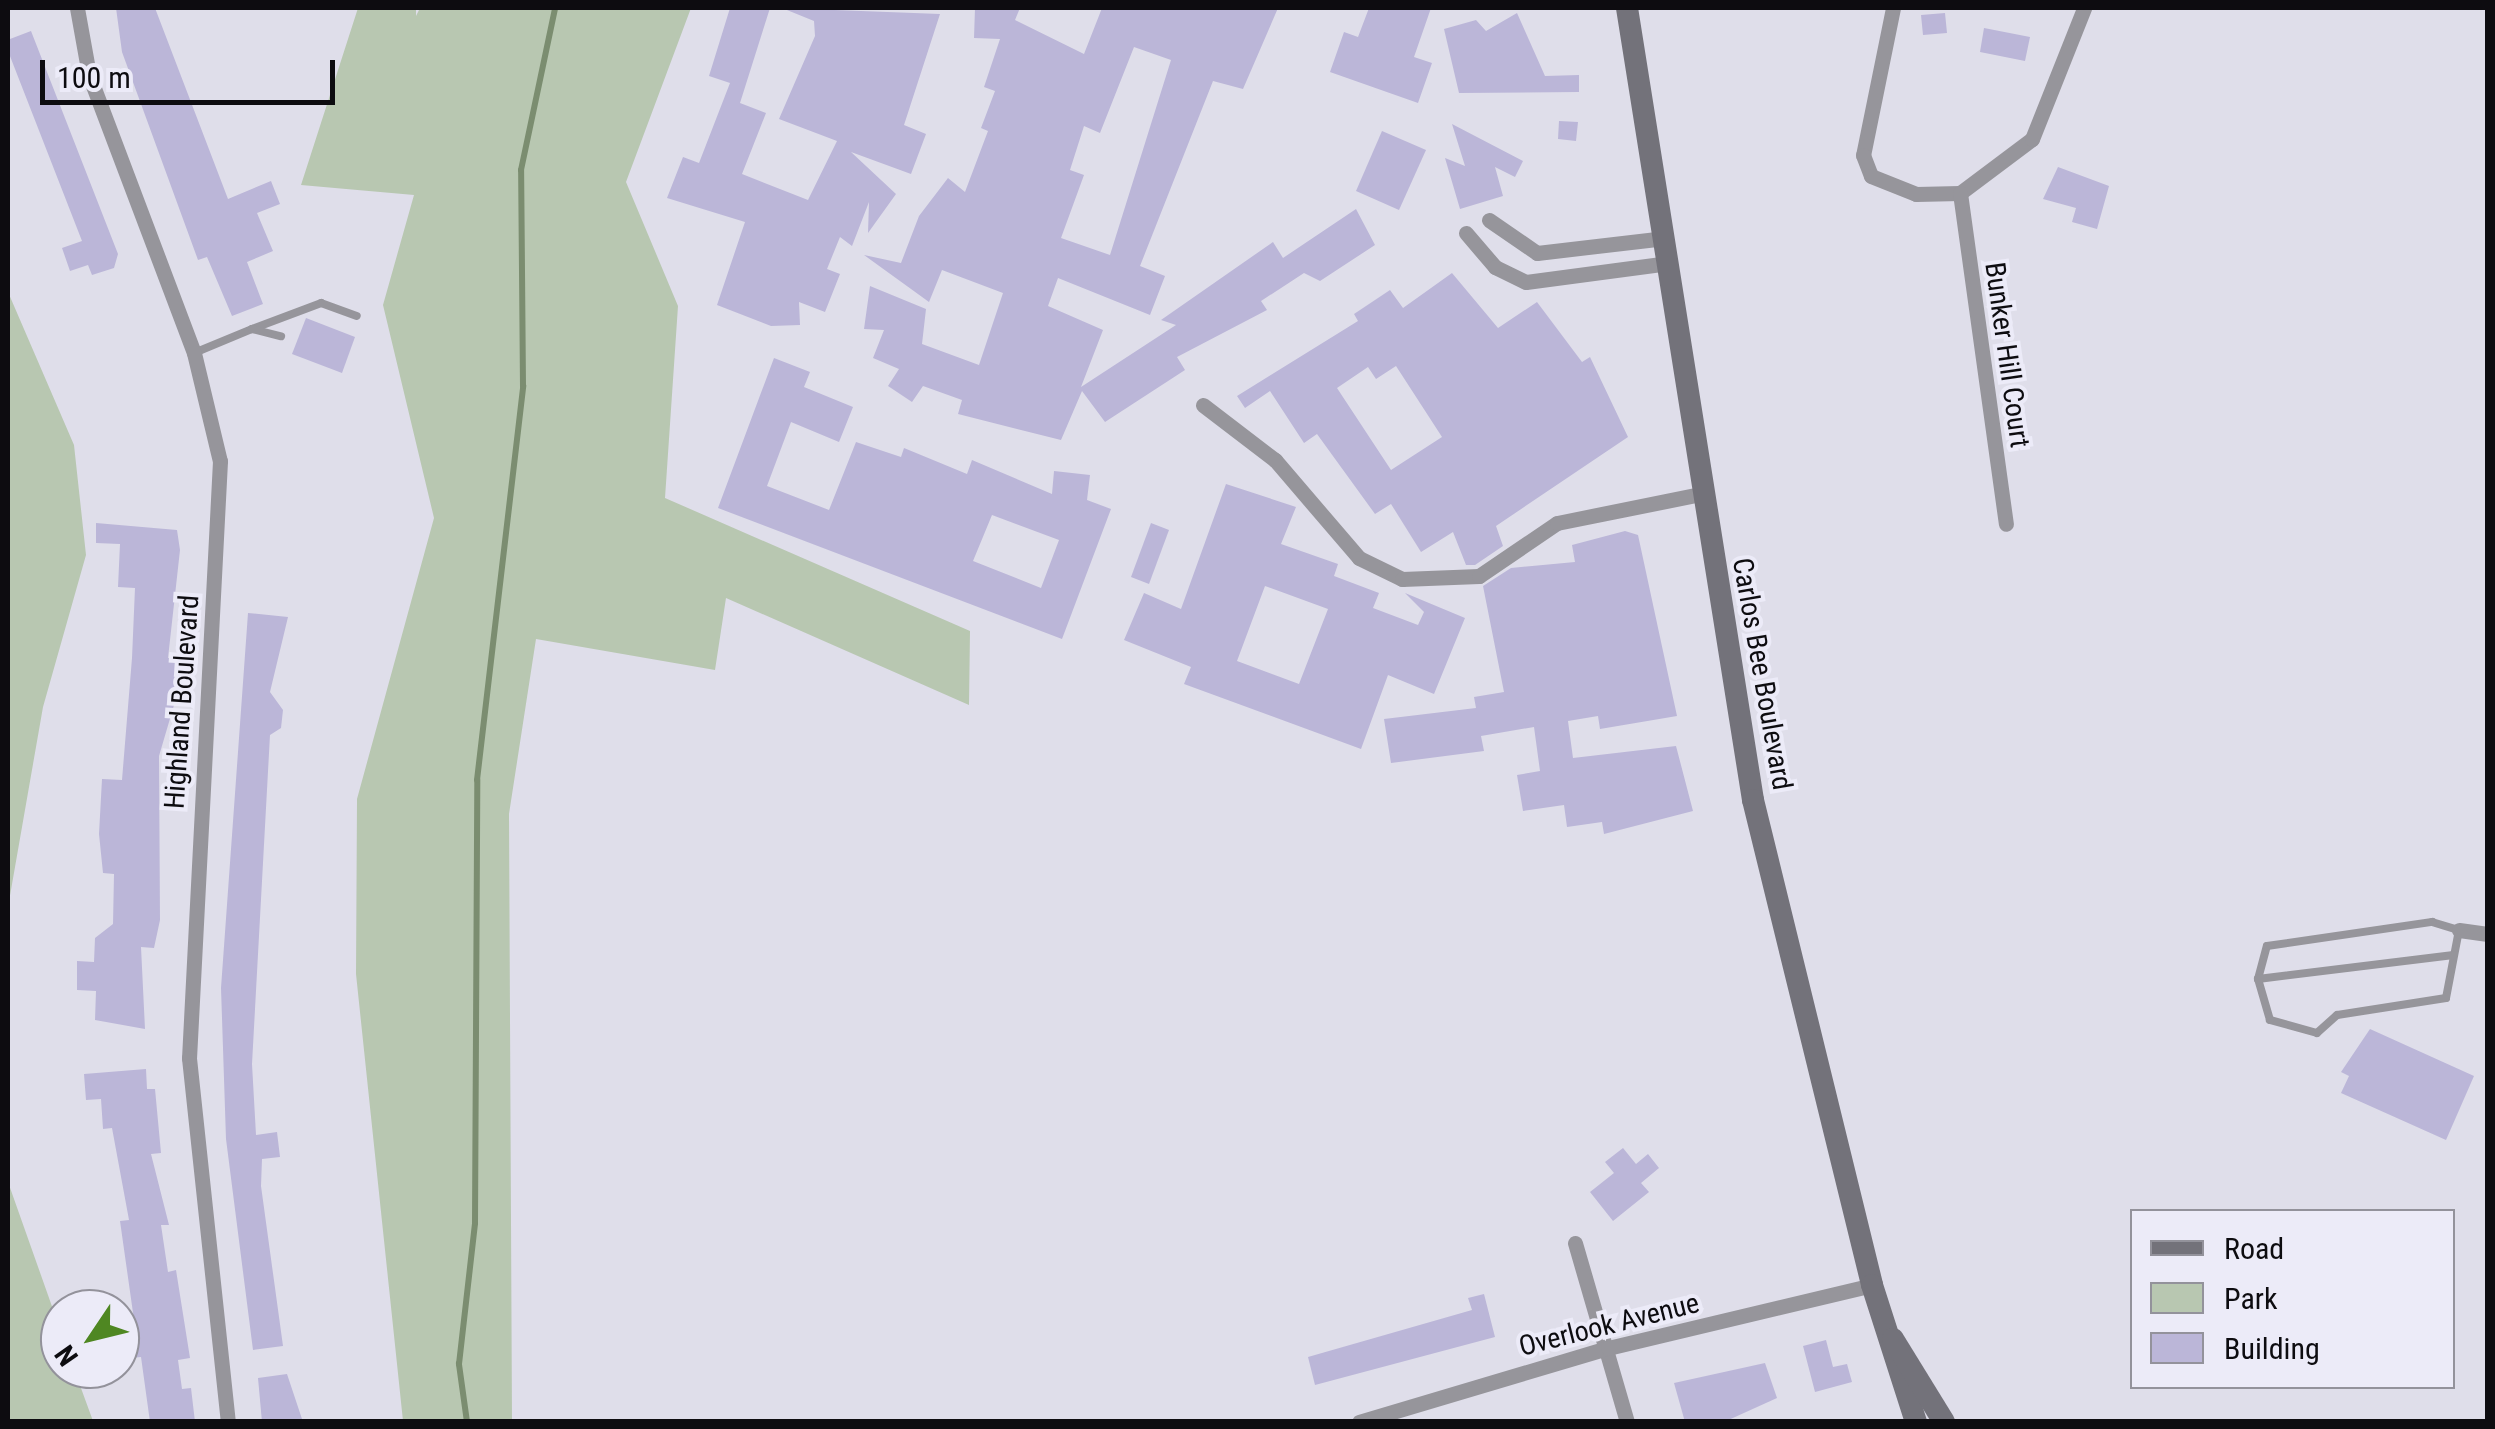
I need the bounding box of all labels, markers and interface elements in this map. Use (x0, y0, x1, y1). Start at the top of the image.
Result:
scale bar (45, 40, 340, 102)
text: 100 m (57, 60, 131, 95)
street label: Bunker Hill Court (1977, 260, 2037, 450)
street label: Carlos Bee Boulevard (1725, 555, 1799, 793)
street label: Highland Boulevard (158, 594, 206, 810)
legend (2130, 1209, 2455, 1389)
text: Road (2224, 1231, 2284, 1266)
text: Park (2224, 1281, 2278, 1316)
street label: Overlook Avenue (1515, 1286, 1703, 1364)
north arrow (40, 1289, 140, 1389)
text: Building (2224, 1331, 2320, 1366)
text: N (48, 1339, 85, 1372)

